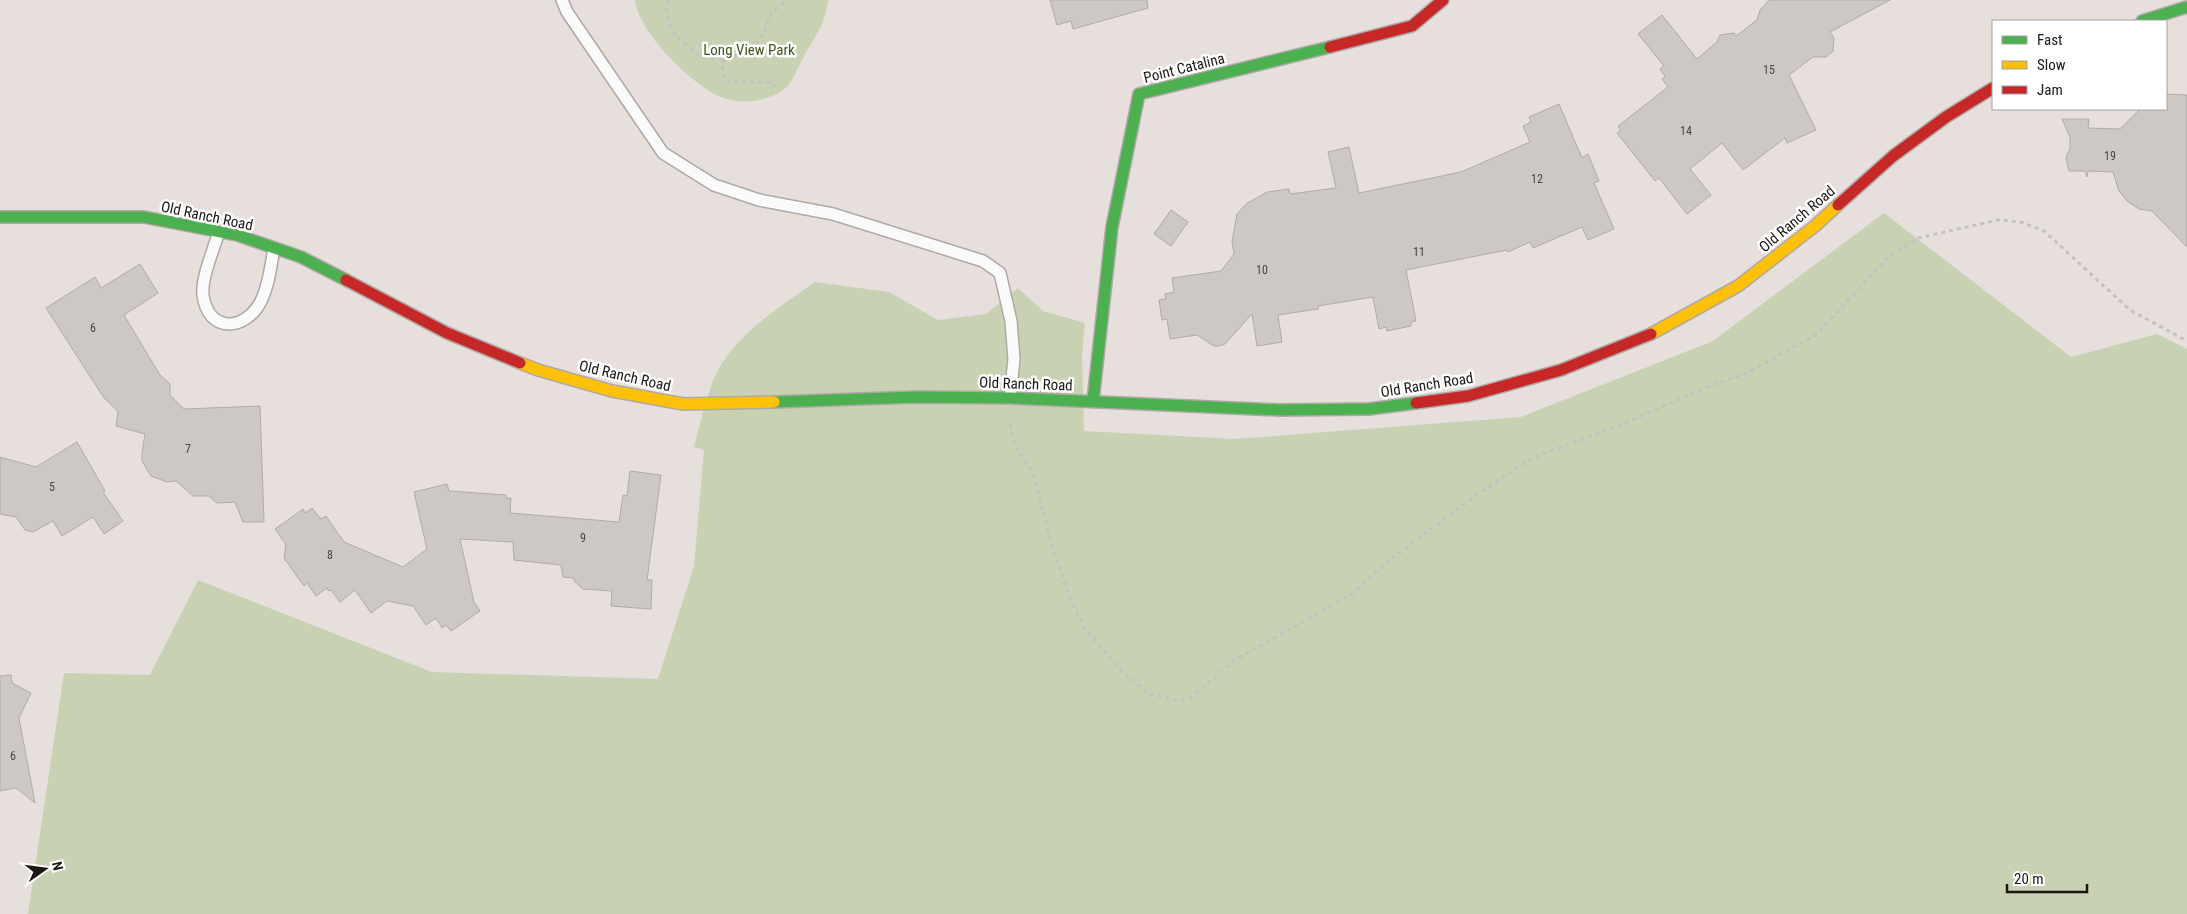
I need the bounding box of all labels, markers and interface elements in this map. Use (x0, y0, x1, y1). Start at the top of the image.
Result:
legend (1992, 20, 2167, 110)
text: Fast (2037, 31, 2062, 49)
park label: Long View Park (703, 41, 795, 59)
street label: Point Catalina (1142, 49, 1226, 87)
text: Slow (2037, 56, 2066, 74)
house number: 15 (1763, 63, 1775, 77)
text: Jam (2037, 81, 2063, 99)
house number: 14 (1680, 124, 1692, 138)
house number: 19 (2104, 149, 2116, 163)
house number: 12 (1531, 172, 1543, 186)
street label: Old Ranch Road (1755, 182, 1839, 256)
street label: Old Ranch Road (159, 197, 255, 235)
house number: 11 (1413, 245, 1425, 259)
house number: 10 (1256, 263, 1268, 277)
house number: 6 (90, 321, 96, 335)
street label: Old Ranch Road (577, 357, 673, 395)
street label: Old Ranch Road (1379, 369, 1475, 401)
street label: Old Ranch Road (979, 373, 1073, 395)
house number: 7 (185, 442, 191, 456)
house number: 5 (49, 480, 55, 494)
house number: 9 (580, 531, 586, 545)
house number: 8 (327, 548, 333, 562)
house number: 6 (10, 749, 16, 763)
north arrow (20, 844, 70, 894)
text: N (49, 860, 66, 872)
scale bar (2007, 862, 2087, 894)
text: 20 m (2014, 870, 2044, 888)

